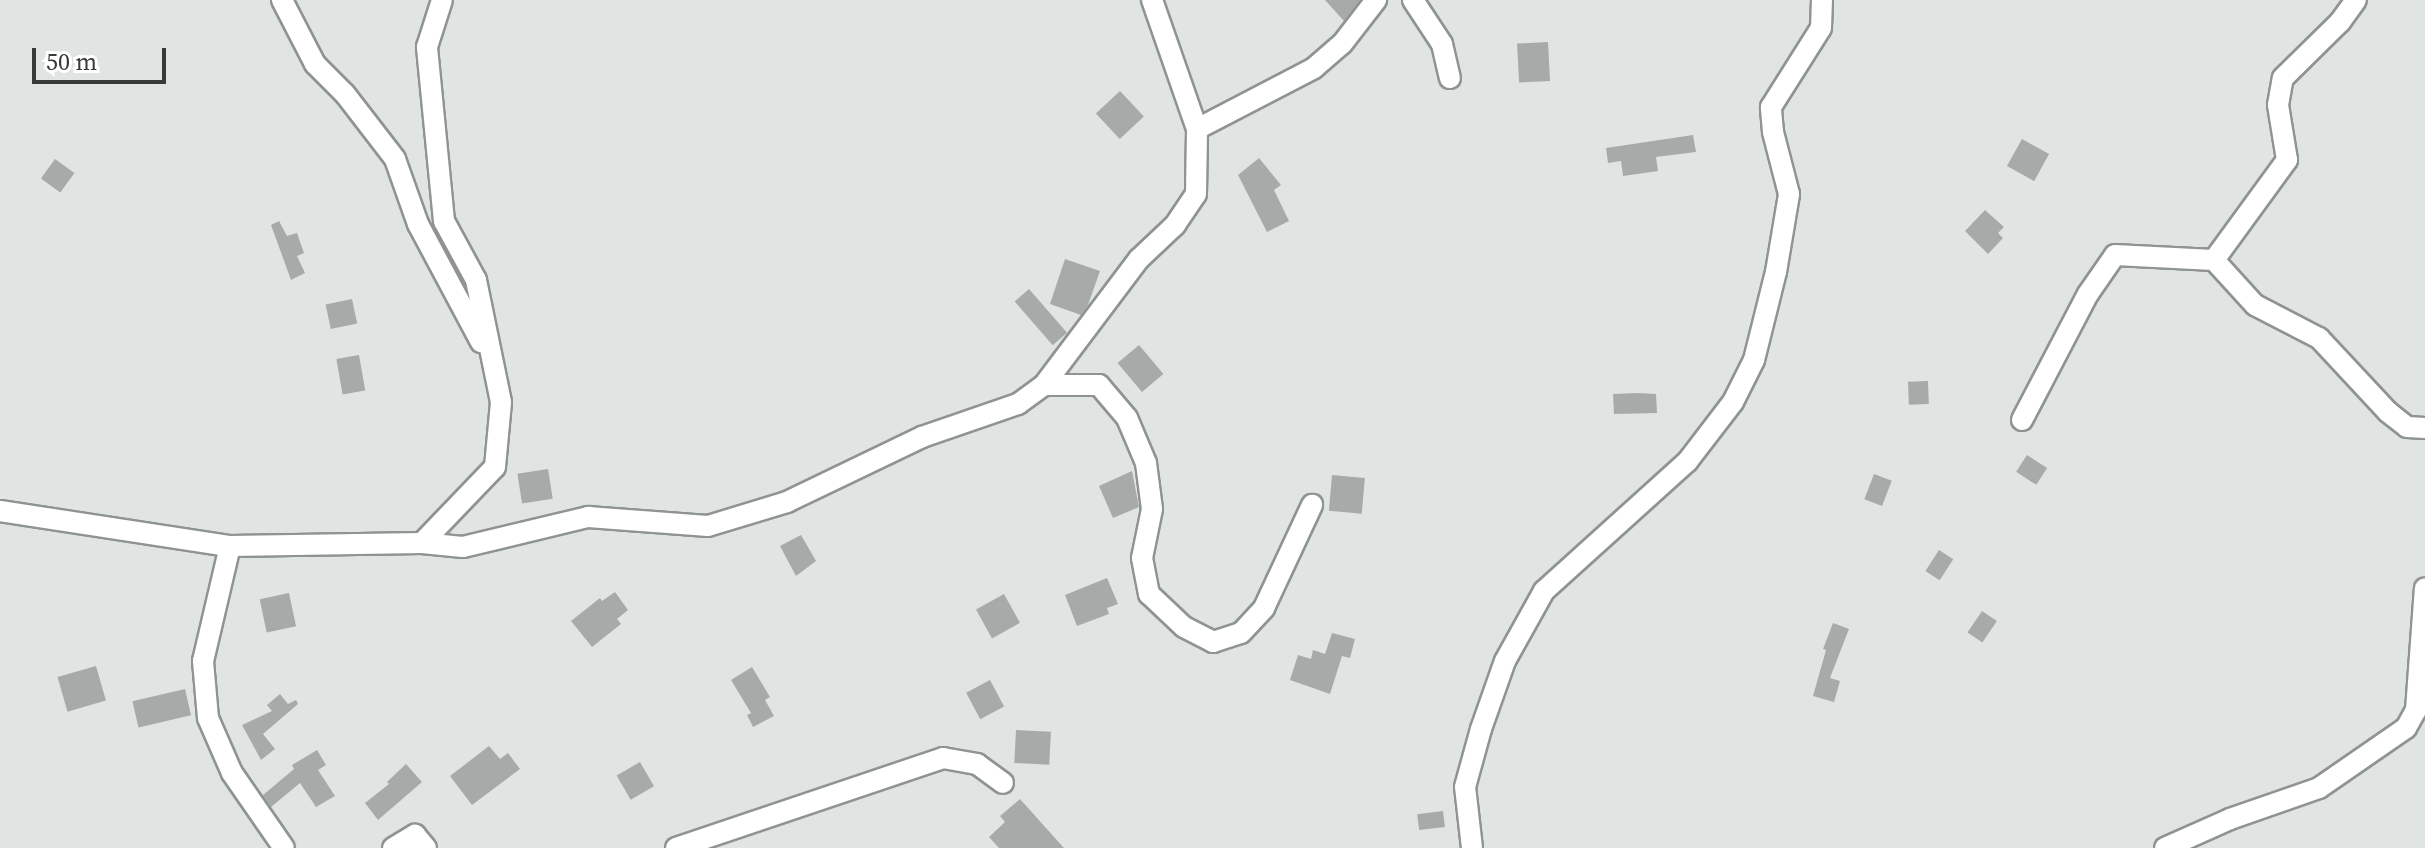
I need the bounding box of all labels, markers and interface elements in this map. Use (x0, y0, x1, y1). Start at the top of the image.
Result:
scale bar (36, 32, 170, 82)
text: 50 m (46, 45, 97, 78)

